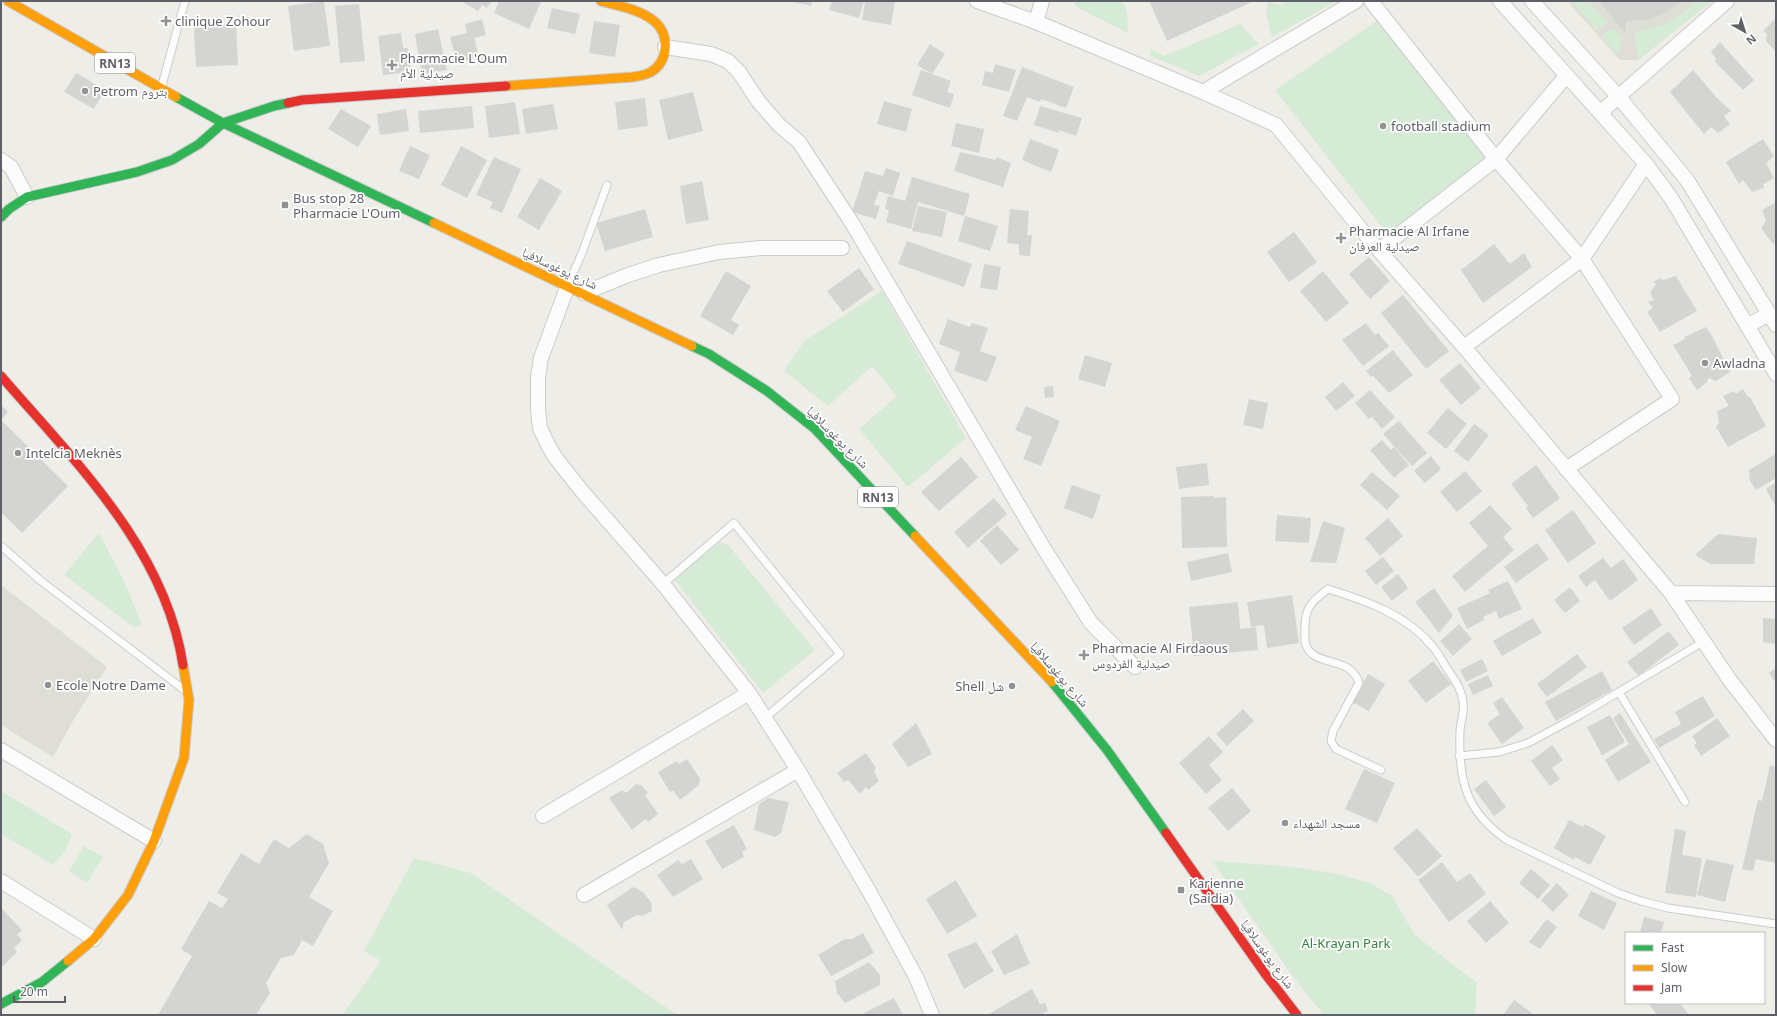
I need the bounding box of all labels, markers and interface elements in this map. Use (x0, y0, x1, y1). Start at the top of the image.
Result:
place label: clinique Zohour (175, 12, 271, 30)
north arrow (1725, 12, 1765, 52)
marker: clinique Zohour (160, 15, 172, 27)
text: N (1743, 32, 1760, 49)
place label: Pharmacie L'Oum صيدلية الأم (400, 49, 507, 82)
road number: RN13 (95, 53, 135, 73)
marker: Pharmacie L'Oum صيدلية الأم (387, 60, 397, 70)
place label: Petrom بتروم (93, 82, 167, 100)
marker: Petrom بتروم (80, 86, 90, 96)
place label: football stadium (1391, 117, 1491, 135)
marker: football stadium (1378, 121, 1388, 131)
place label: Bus stop 28 Pharmacie L'Oum (293, 189, 400, 222)
marker: Bus stop 28 Pharmacie L'Oum (280, 200, 290, 210)
place label: Pharmacie Al Irfane صيدلية العرفان (1349, 222, 1469, 255)
marker: Pharmacie Al Irfane صيدلية العرفان (1336, 233, 1346, 243)
street label: شارع يوغوسلافيا (519, 243, 601, 294)
place label: Awladna (1713, 354, 1766, 372)
marker: Awladna (1700, 358, 1710, 368)
street label: شارع يوغوسلافيا (802, 402, 873, 473)
place label: Intelcia Meknès (26, 444, 122, 462)
marker: Intelcia Meknès (13, 448, 23, 458)
road number: RN13 (858, 487, 898, 507)
street label: شارع يوغوسلافيا (1026, 637, 1093, 711)
place label: Pharmacie Al Firdaous صيدلية الفردوس (1092, 639, 1228, 672)
marker: Pharmacie Al Firdaous صيدلية الفردوس (1079, 650, 1089, 660)
place label: Ecole Notre Dame (56, 676, 166, 694)
place label: Shell شل (955, 677, 1004, 695)
marker: Ecole Notre Dame (43, 680, 53, 690)
marker: Shell شل (1007, 681, 1017, 691)
place label: مسجد الشهداء (1293, 814, 1360, 832)
marker: مسجد الشهداء (1280, 818, 1290, 828)
place label: Karienne (Saidia) (1189, 874, 1244, 907)
marker: Karienne (Saidia) (1176, 885, 1186, 895)
street label: شارع يوغوسلافيا (1236, 916, 1299, 993)
legend (1625, 932, 1765, 1004)
park label: Al-Krayan Park (1301, 934, 1391, 952)
text: Fast (1661, 939, 1685, 956)
text: Slow (1661, 959, 1688, 976)
scale bar (14, 978, 65, 1004)
text: Jam (1660, 979, 1682, 996)
text: 20 m (20, 983, 48, 1000)

